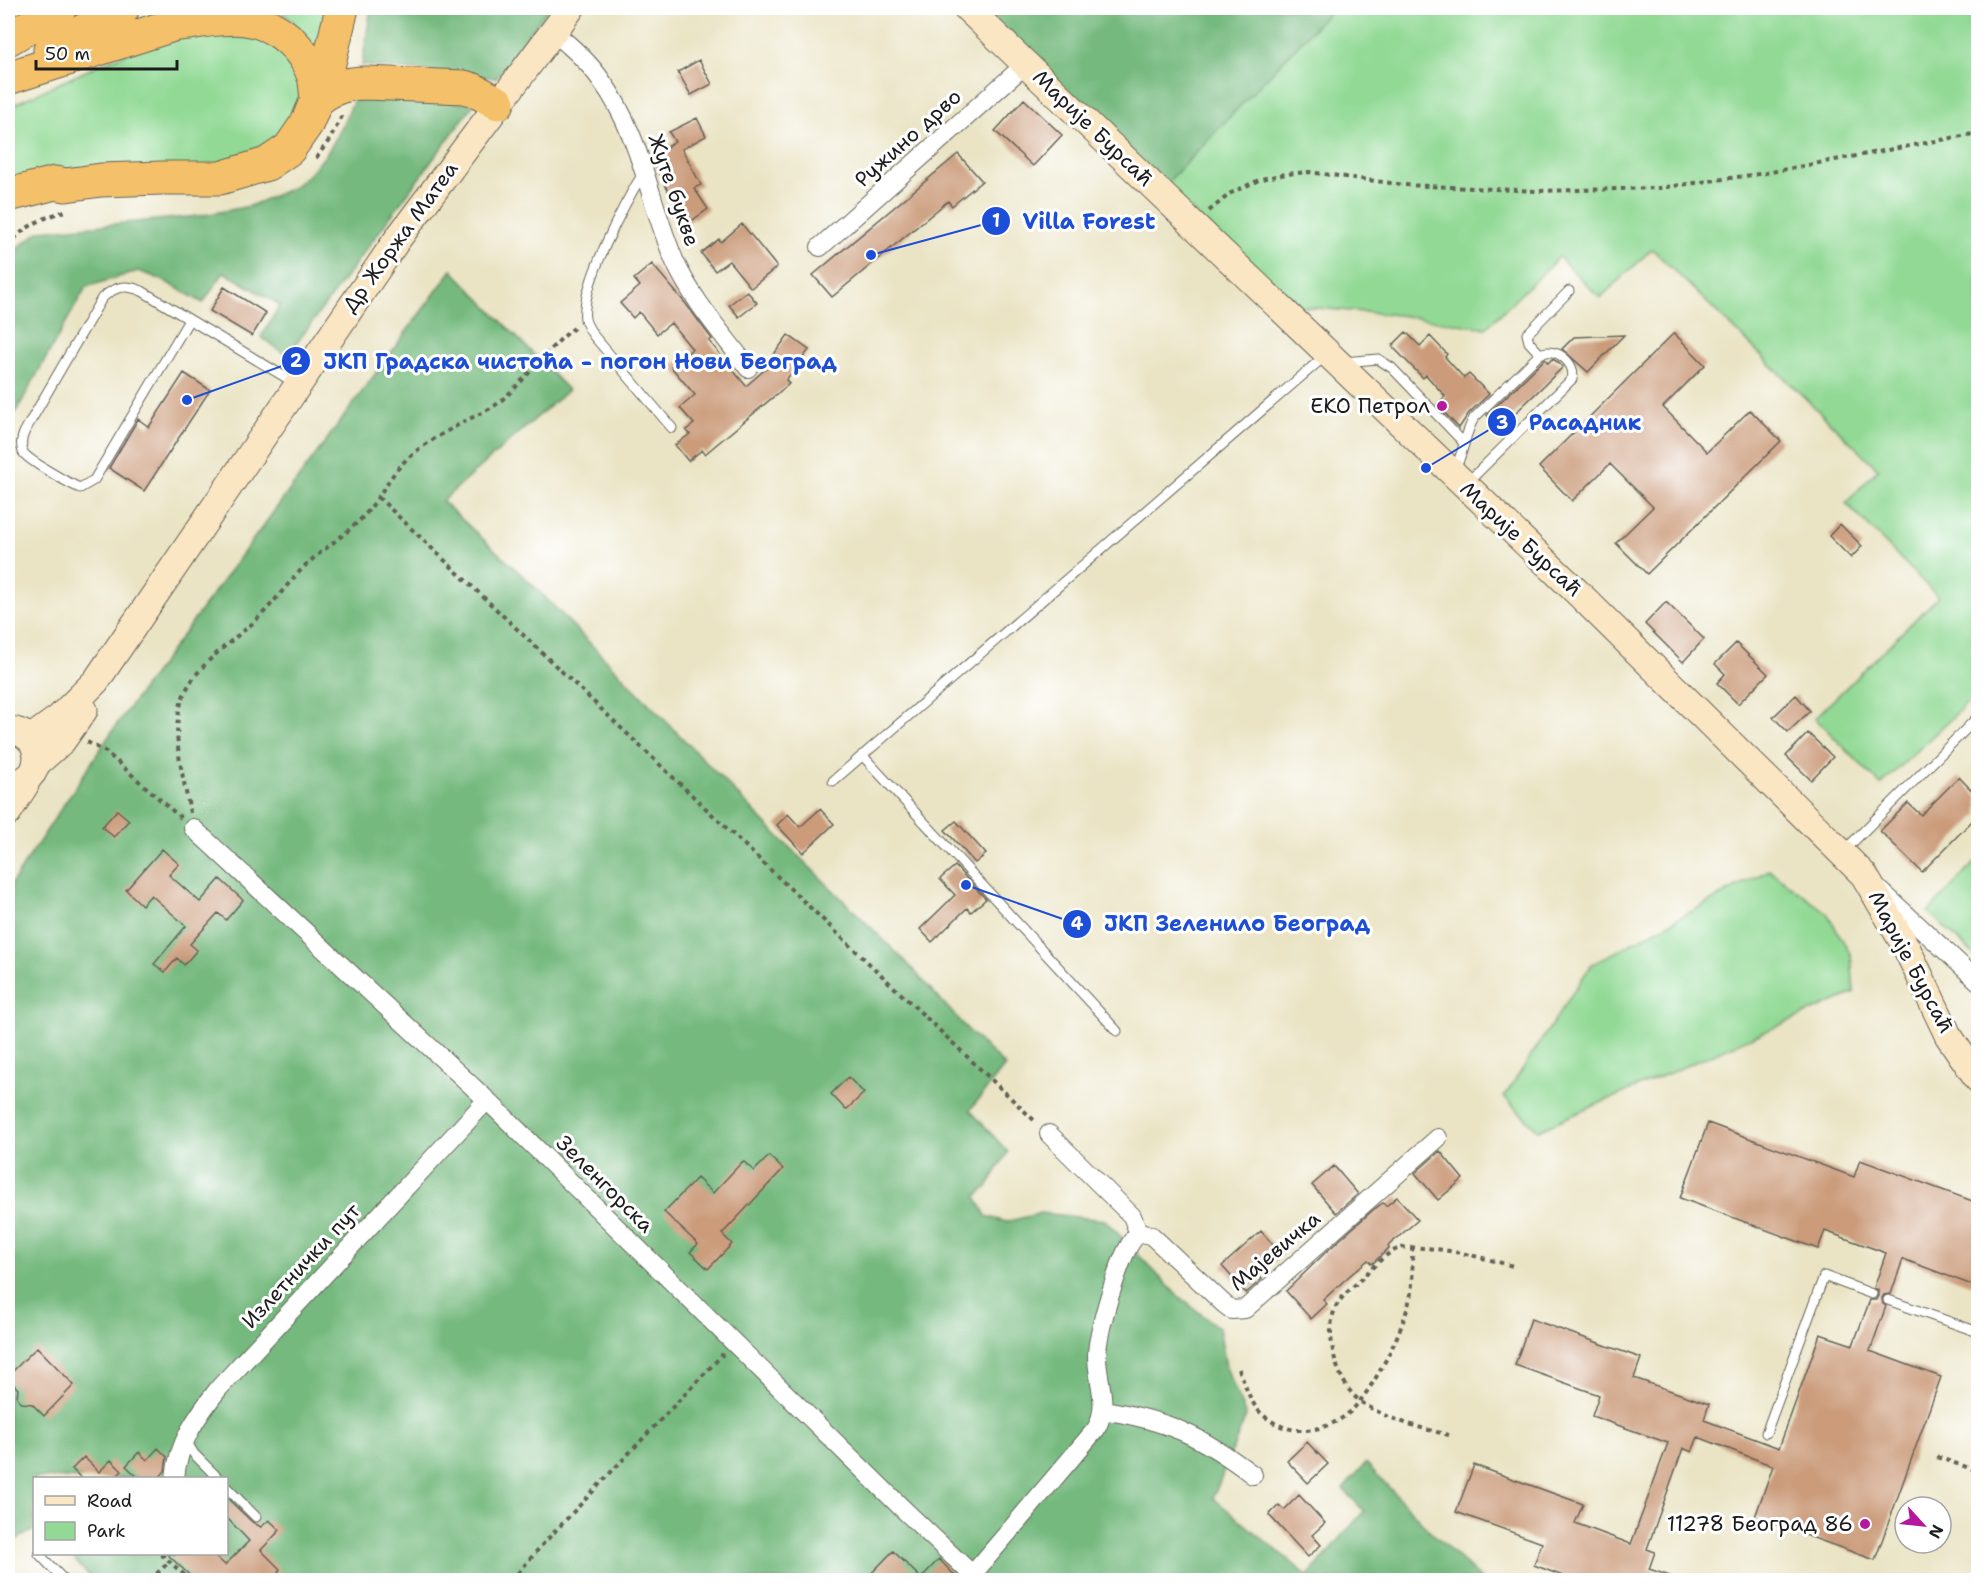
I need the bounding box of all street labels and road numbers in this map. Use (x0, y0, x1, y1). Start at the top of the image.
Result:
street label: Марије Бурсаћ (1027, 63, 1159, 193)
street label: Ружино дрво (849, 83, 967, 193)
street label: Жуте букве (642, 130, 706, 250)
street label: Др Жоржа Матеа (336, 156, 464, 318)
street label: Марије Бурсаћ (1454, 475, 1588, 603)
street label: Марије Бурсаћ (1862, 886, 1960, 1038)
street label: Зеленгорска (550, 1129, 660, 1239)
street label: Излетнички пут (236, 1197, 367, 1335)
street label: Мајевичка (1224, 1205, 1326, 1297)

